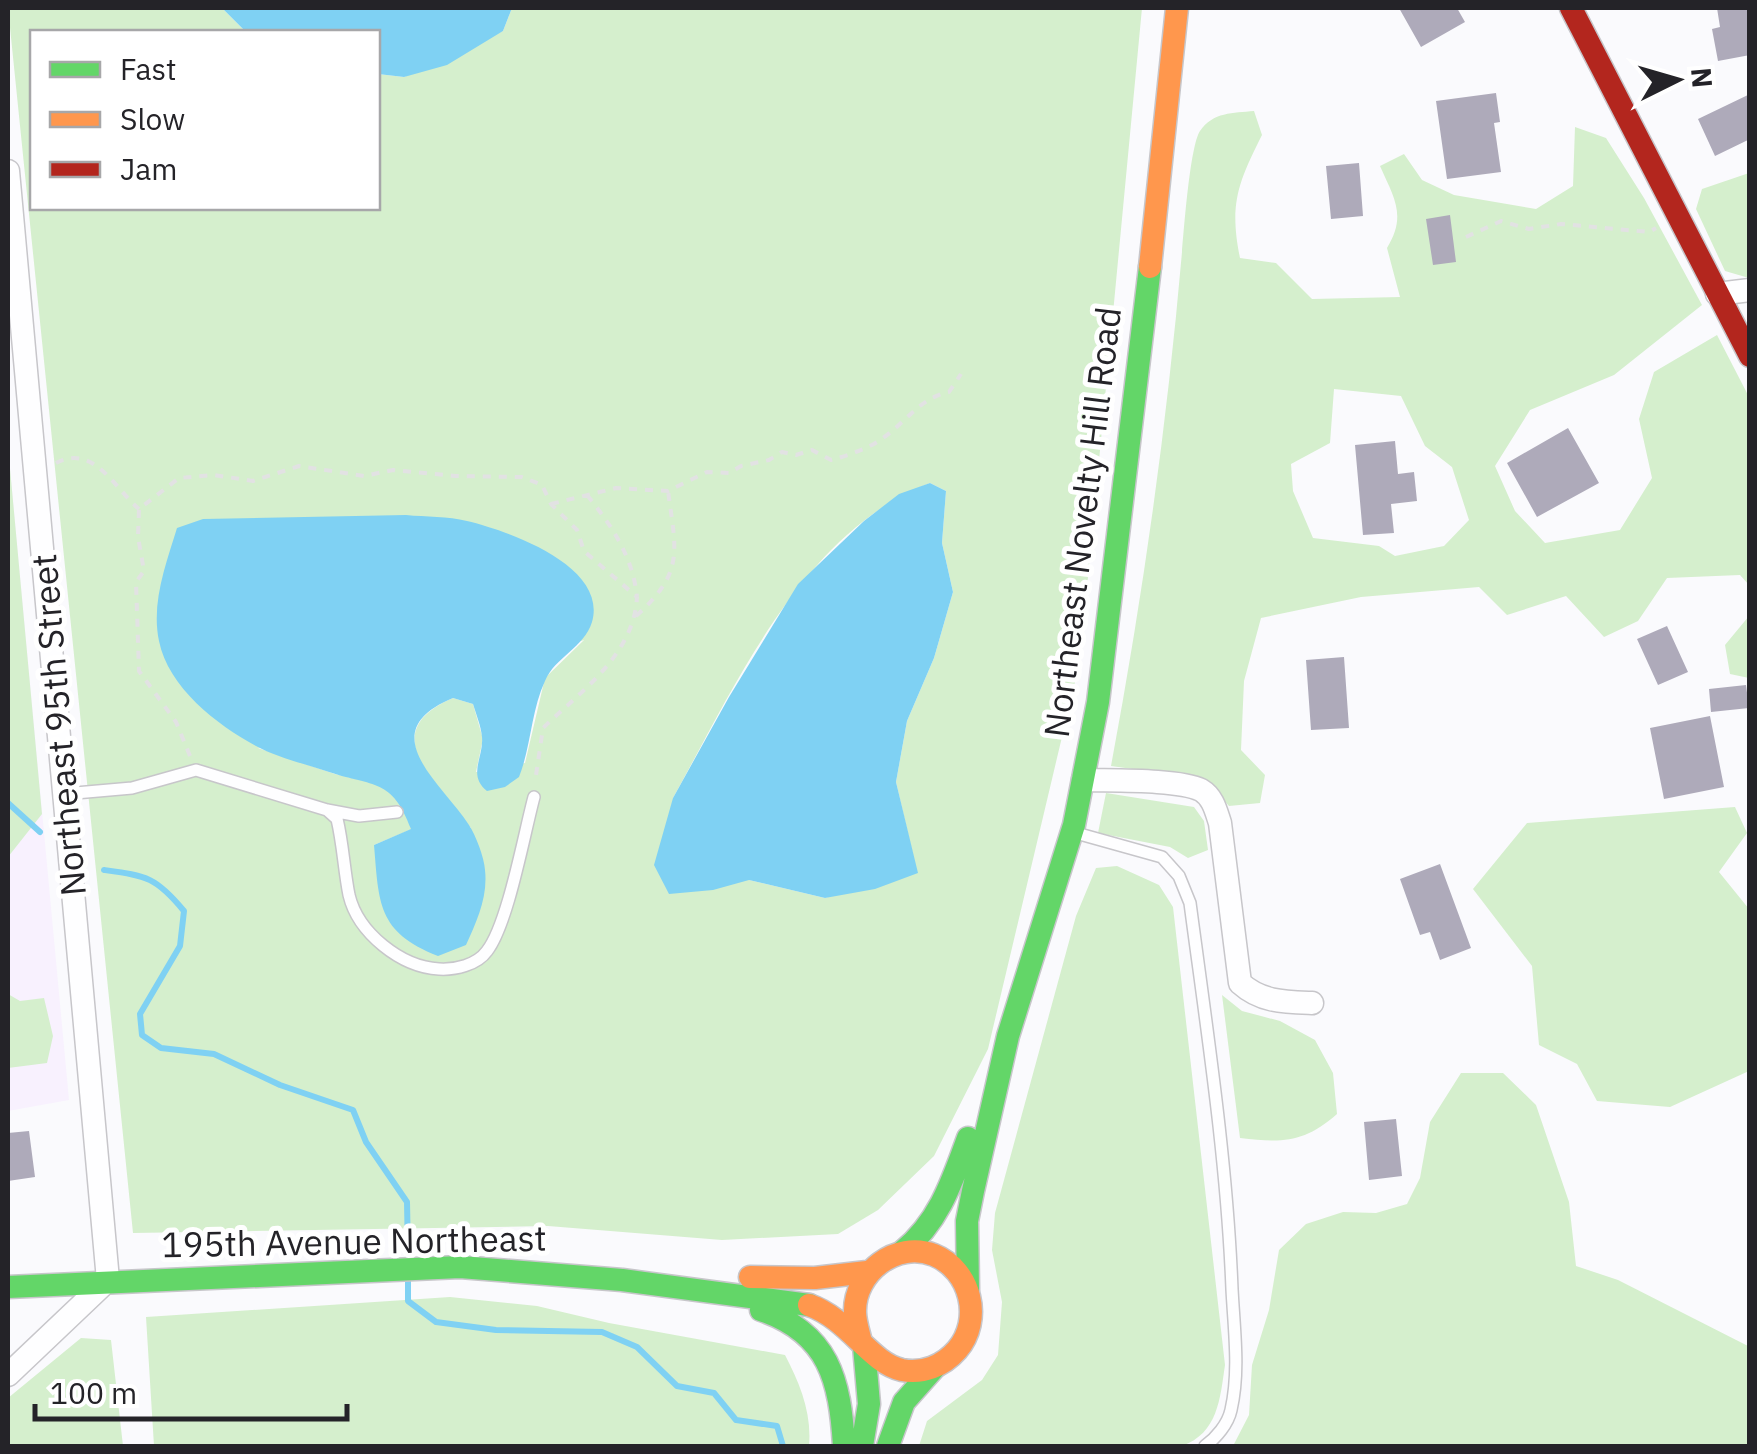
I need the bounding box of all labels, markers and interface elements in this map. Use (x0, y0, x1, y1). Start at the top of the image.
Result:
legend (30, 30, 380, 210)
north arrow (1627, 30, 1727, 130)
text: Fast (120, 49, 177, 88)
text: N (1683, 66, 1722, 89)
text: Slow (120, 99, 185, 138)
text: Jam (120, 149, 178, 188)
street label: Northeast Novelty Hill Road (1033, 304, 1131, 740)
street label: Northeast 95th Street (20, 552, 96, 898)
street label: 195th Avenue Northeast (161, 1215, 547, 1267)
scale bar (35, 1359, 348, 1421)
text: 100 m (50, 1373, 137, 1412)

